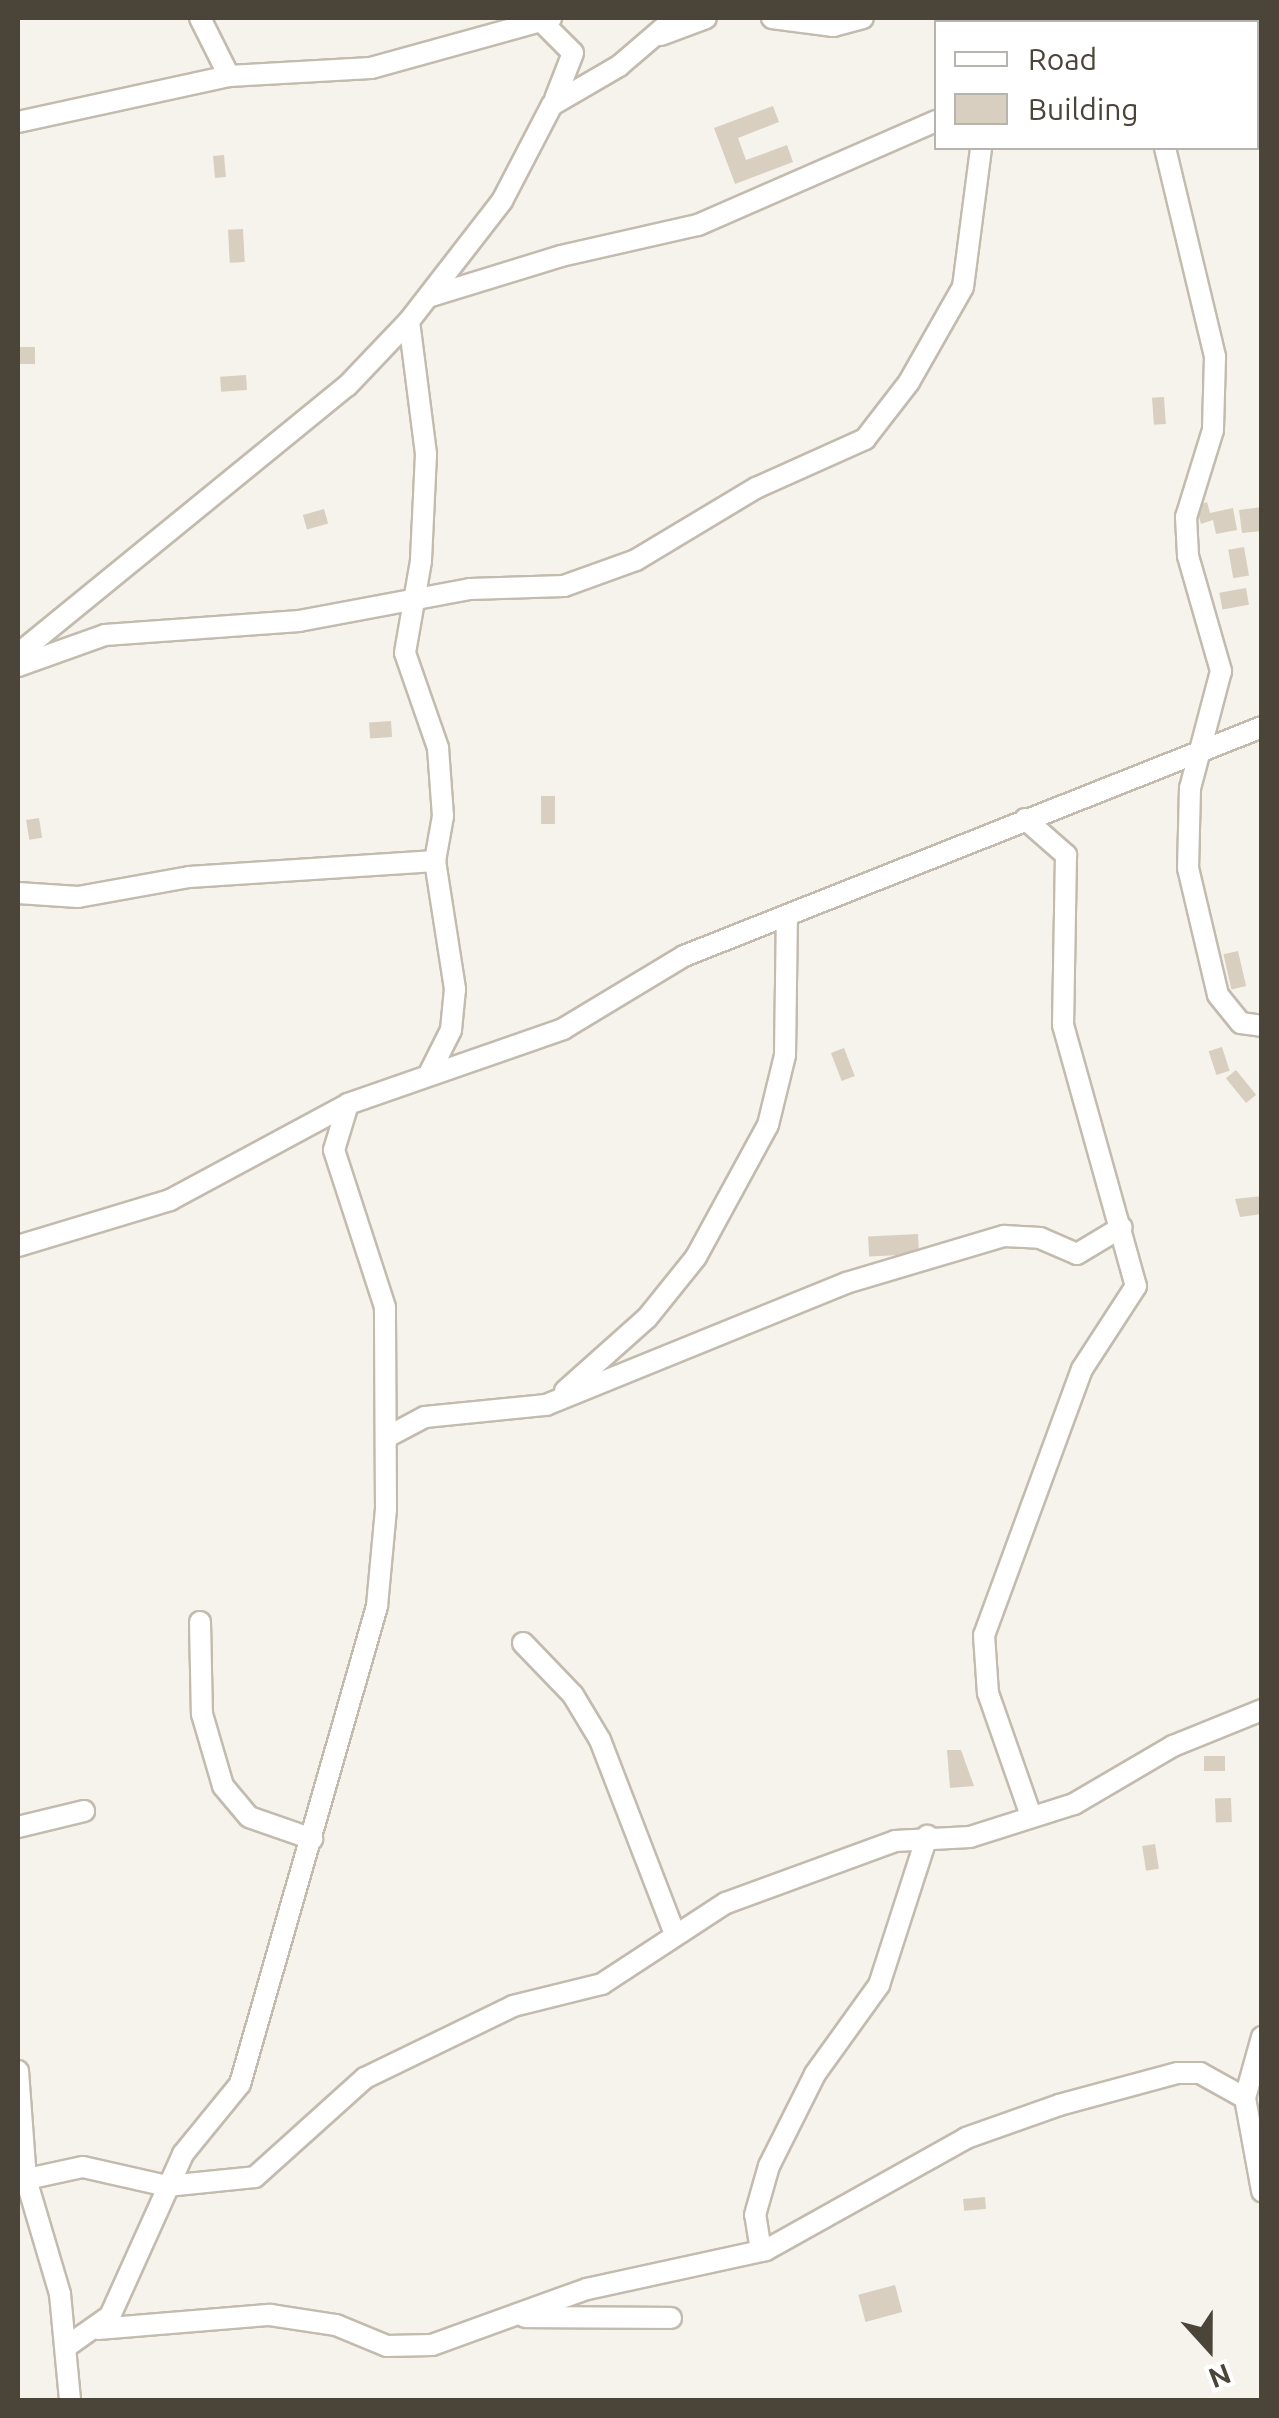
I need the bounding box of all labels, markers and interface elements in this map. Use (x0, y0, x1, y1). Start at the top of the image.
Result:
legend (934, 20, 1259, 150)
text: Road (1028, 42, 1097, 76)
text: Building (1028, 92, 1139, 126)
north arrow (1159, 2298, 1259, 2398)
text: N (1205, 2358, 1235, 2395)

